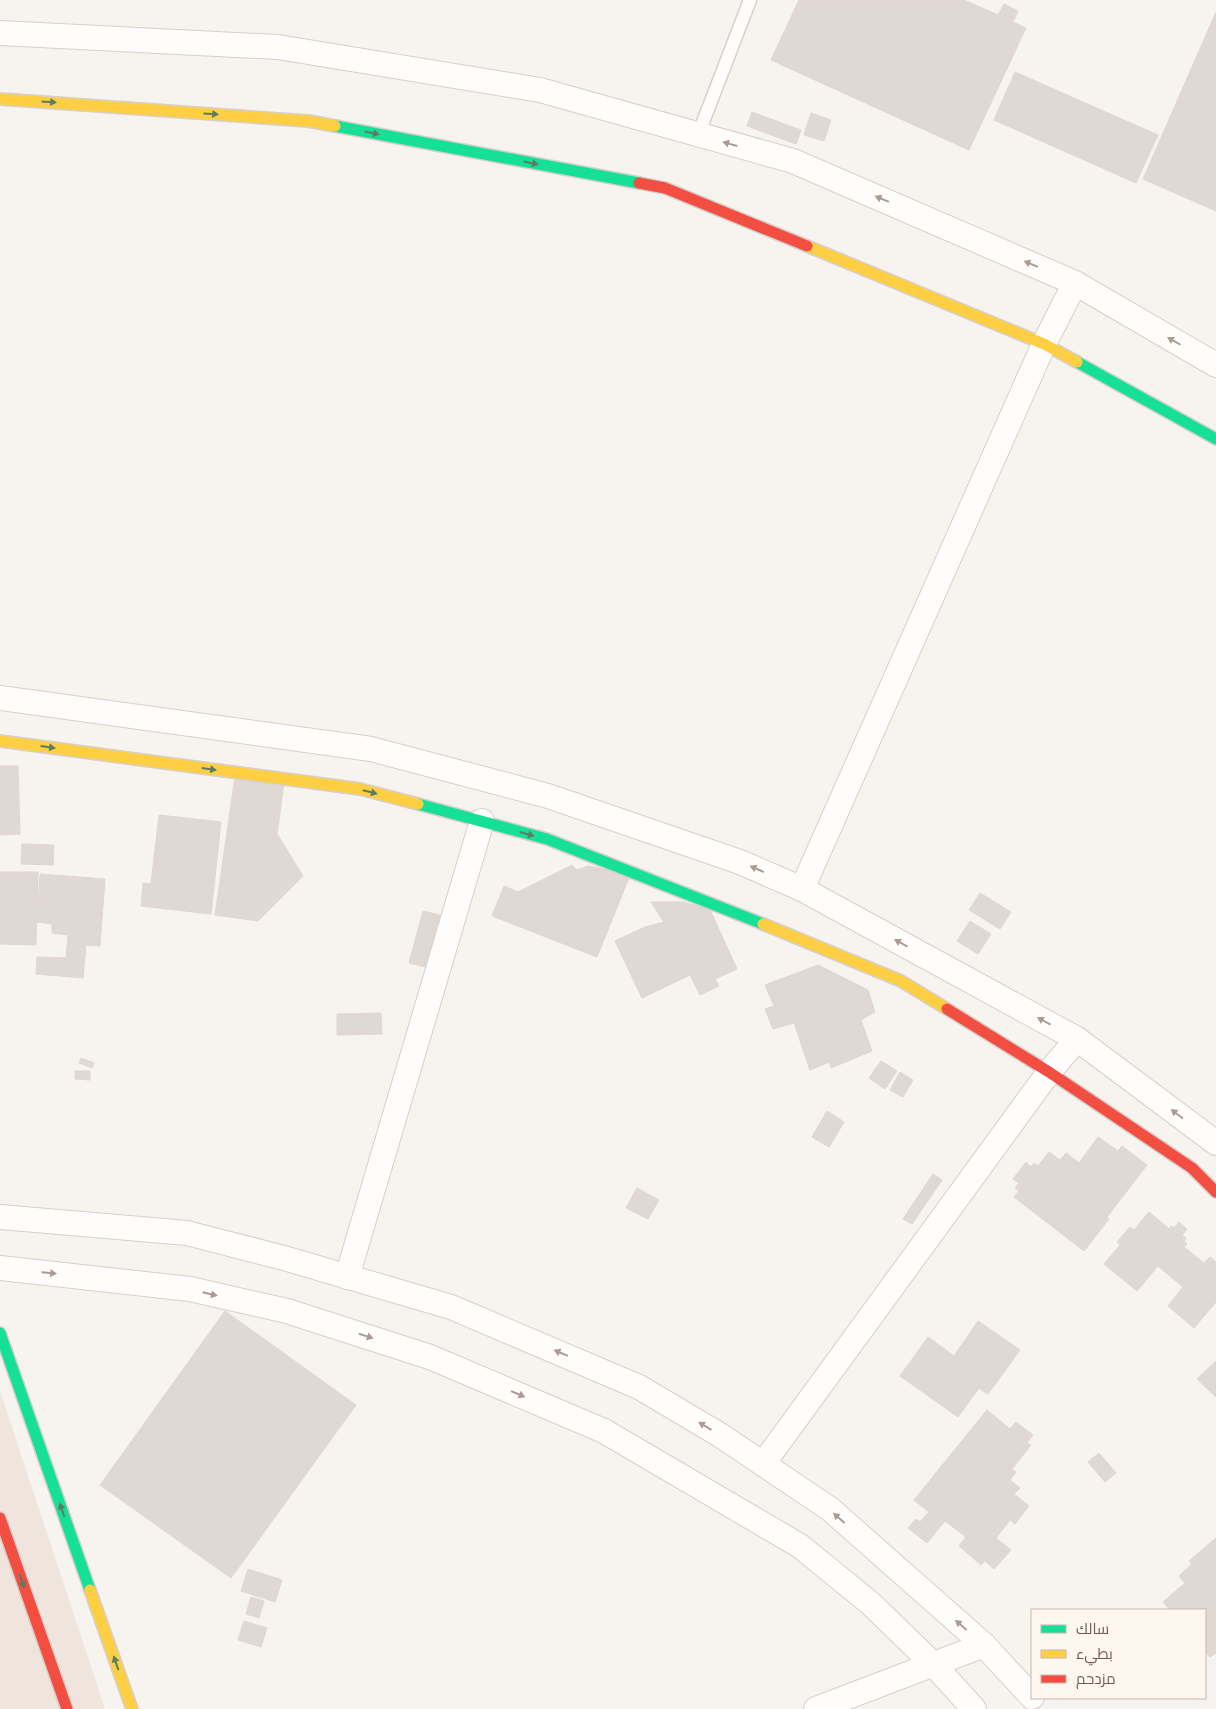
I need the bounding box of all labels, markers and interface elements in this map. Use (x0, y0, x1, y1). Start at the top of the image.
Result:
one-way arrow (41, 99, 57, 107)
one-way arrow (203, 110, 219, 118)
one-way arrow (364, 129, 379, 137)
one-way arrow (722, 139, 737, 147)
one-way arrow (524, 159, 539, 167)
one-way arrow (875, 195, 889, 203)
one-way arrow (1024, 259, 1038, 267)
one-way arrow (1167, 336, 1180, 345)
one-way arrow (41, 743, 57, 751)
one-way arrow (202, 765, 218, 773)
one-way arrow (363, 788, 378, 796)
one-way arrow (520, 830, 535, 838)
one-way arrow (750, 865, 764, 873)
one-way arrow (895, 939, 908, 948)
one-way arrow (1037, 1017, 1051, 1025)
one-way arrow (1170, 1109, 1184, 1119)
one-way arrow (41, 1269, 57, 1277)
one-way arrow (202, 1290, 217, 1298)
one-way arrow (359, 1333, 374, 1341)
one-way arrow (553, 1349, 568, 1357)
one-way arrow (511, 1390, 526, 1398)
one-way arrow (699, 1421, 712, 1430)
one-way arrow (58, 1502, 65, 1517)
one-way arrow (833, 1512, 846, 1523)
one-way arrow (18, 1574, 26, 1589)
legend (1031, 1609, 1206, 1699)
one-way arrow (956, 1619, 968, 1631)
text: سالك (1076, 1620, 1109, 1638)
text: بطيء (1076, 1645, 1113, 1666)
one-way arrow (112, 1655, 120, 1670)
text: مزدحم (1076, 1670, 1116, 1689)

